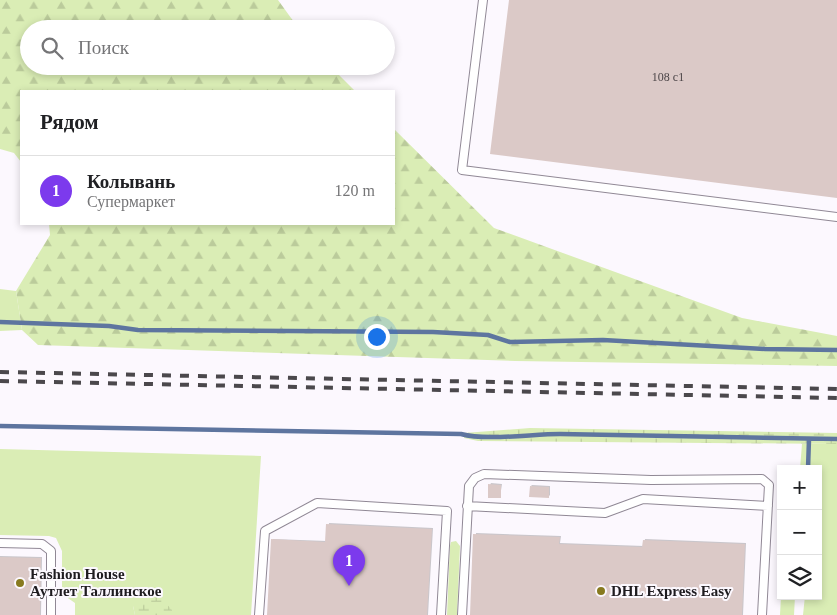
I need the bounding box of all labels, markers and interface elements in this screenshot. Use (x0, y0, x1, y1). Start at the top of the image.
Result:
search box (20, 20, 395, 75)
icon: search (38, 34, 66, 62)
text: Поиск (78, 37, 129, 58)
house number: 108 с1 (652, 70, 684, 84)
text: Рядом (40, 110, 99, 134)
text: Колывань (87, 171, 175, 192)
text: 1 (52, 182, 60, 199)
text: 120 m (335, 182, 375, 199)
text: Супермаркет (87, 193, 175, 210)
your location (364, 324, 390, 350)
map controls (777, 465, 822, 600)
button: + (777, 465, 822, 510)
button: − (777, 510, 822, 555)
pin: 1 (333, 545, 365, 586)
button: layers (777, 555, 822, 600)
place label: Fashion House Аутлет Таллинское (30, 566, 162, 599)
marker: Fashion House Аутлет Таллинское (14, 577, 26, 589)
place label: DHL Express Easy (611, 583, 732, 599)
marker: DHL Express Easy (595, 585, 607, 597)

